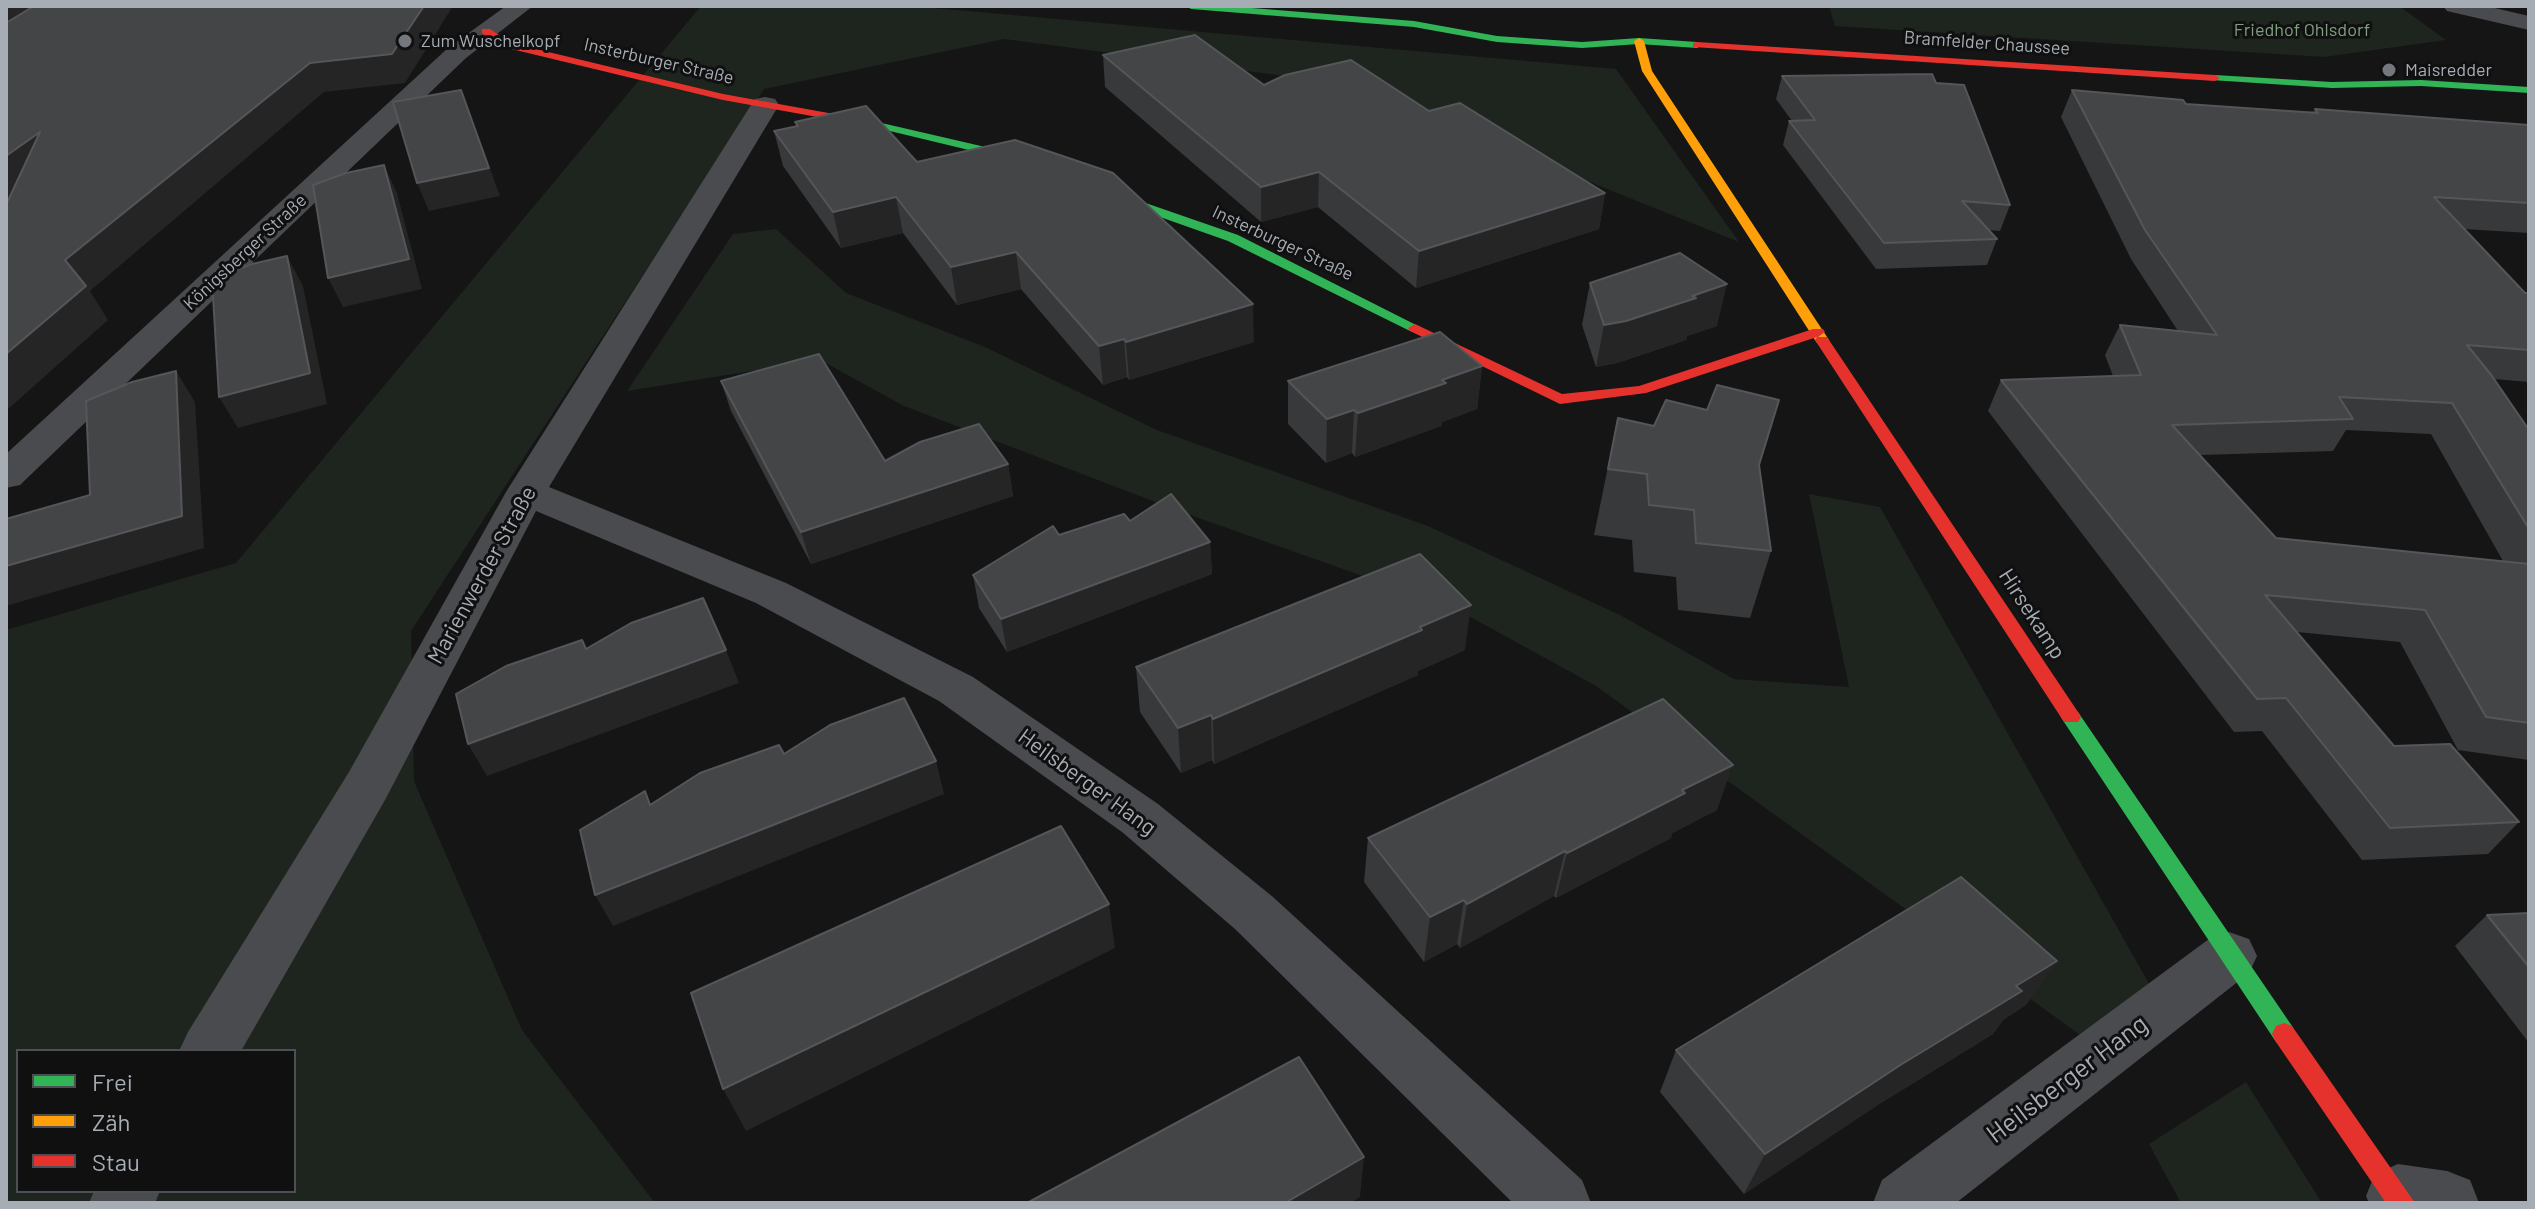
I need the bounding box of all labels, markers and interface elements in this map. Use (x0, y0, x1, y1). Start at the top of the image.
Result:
park label: Friedhof Ohlsdorf (2234, 19, 2370, 41)
street label: Bramfelder Chaussee (1903, 26, 2071, 60)
place label: Zum Wuschelkopf (421, 30, 560, 52)
marker: Zum Wuschelkopf (396, 32, 414, 50)
street label: Insterburger Straße (582, 33, 736, 89)
place label: Maisredder (2405, 59, 2492, 81)
marker: Maisredder (2380, 61, 2398, 79)
street label: Königsberger Straße (179, 189, 311, 315)
street label: Insterburger Straße (1209, 201, 1357, 285)
street label: Marienwerder Straße (422, 481, 542, 669)
street label: Hirsekamp (1993, 564, 2071, 664)
street label: Heilsberger Hang (1013, 723, 1161, 841)
street label: Heilsberger Hang (1980, 1008, 2154, 1150)
legend (16, 1049, 296, 1193)
text: Frei (92, 1067, 133, 1096)
text: Zäh (92, 1107, 130, 1136)
text: Stau (92, 1147, 140, 1176)

